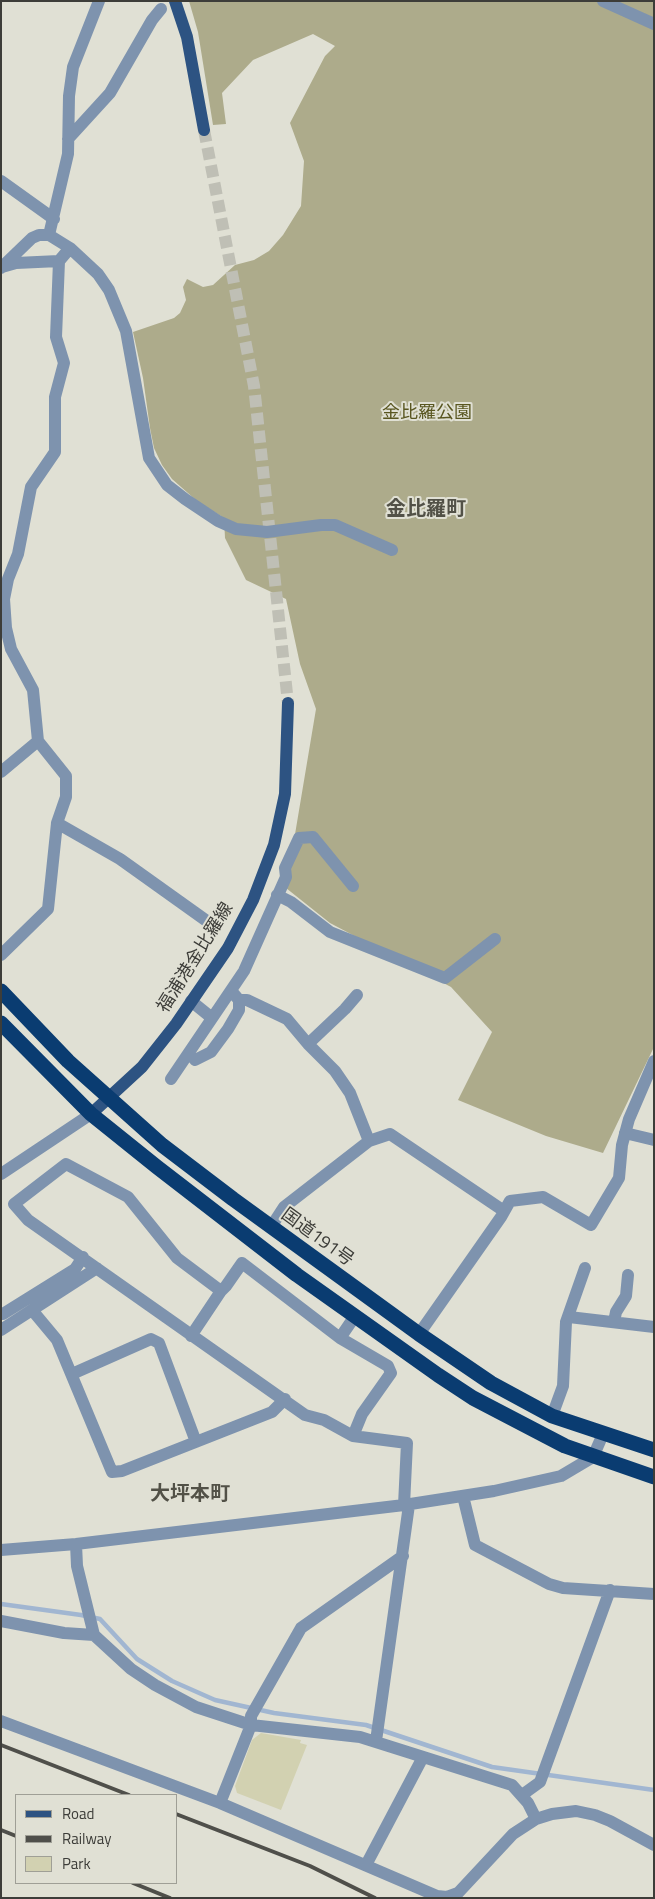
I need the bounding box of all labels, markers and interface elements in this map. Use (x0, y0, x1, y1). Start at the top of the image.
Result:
park label: 金比羅公園 (382, 403, 472, 425)
district label: 金比羅町 (386, 498, 466, 522)
street label: 福浦港金比羅線 (153, 899, 239, 1017)
street label: 国道191号 (277, 1205, 357, 1271)
district label: 大坪本町 (150, 1483, 230, 1507)
legend (15, 1794, 178, 1884)
text: Road (62, 1802, 94, 1825)
text: Railway (62, 1827, 112, 1850)
text: Park (62, 1852, 91, 1875)

